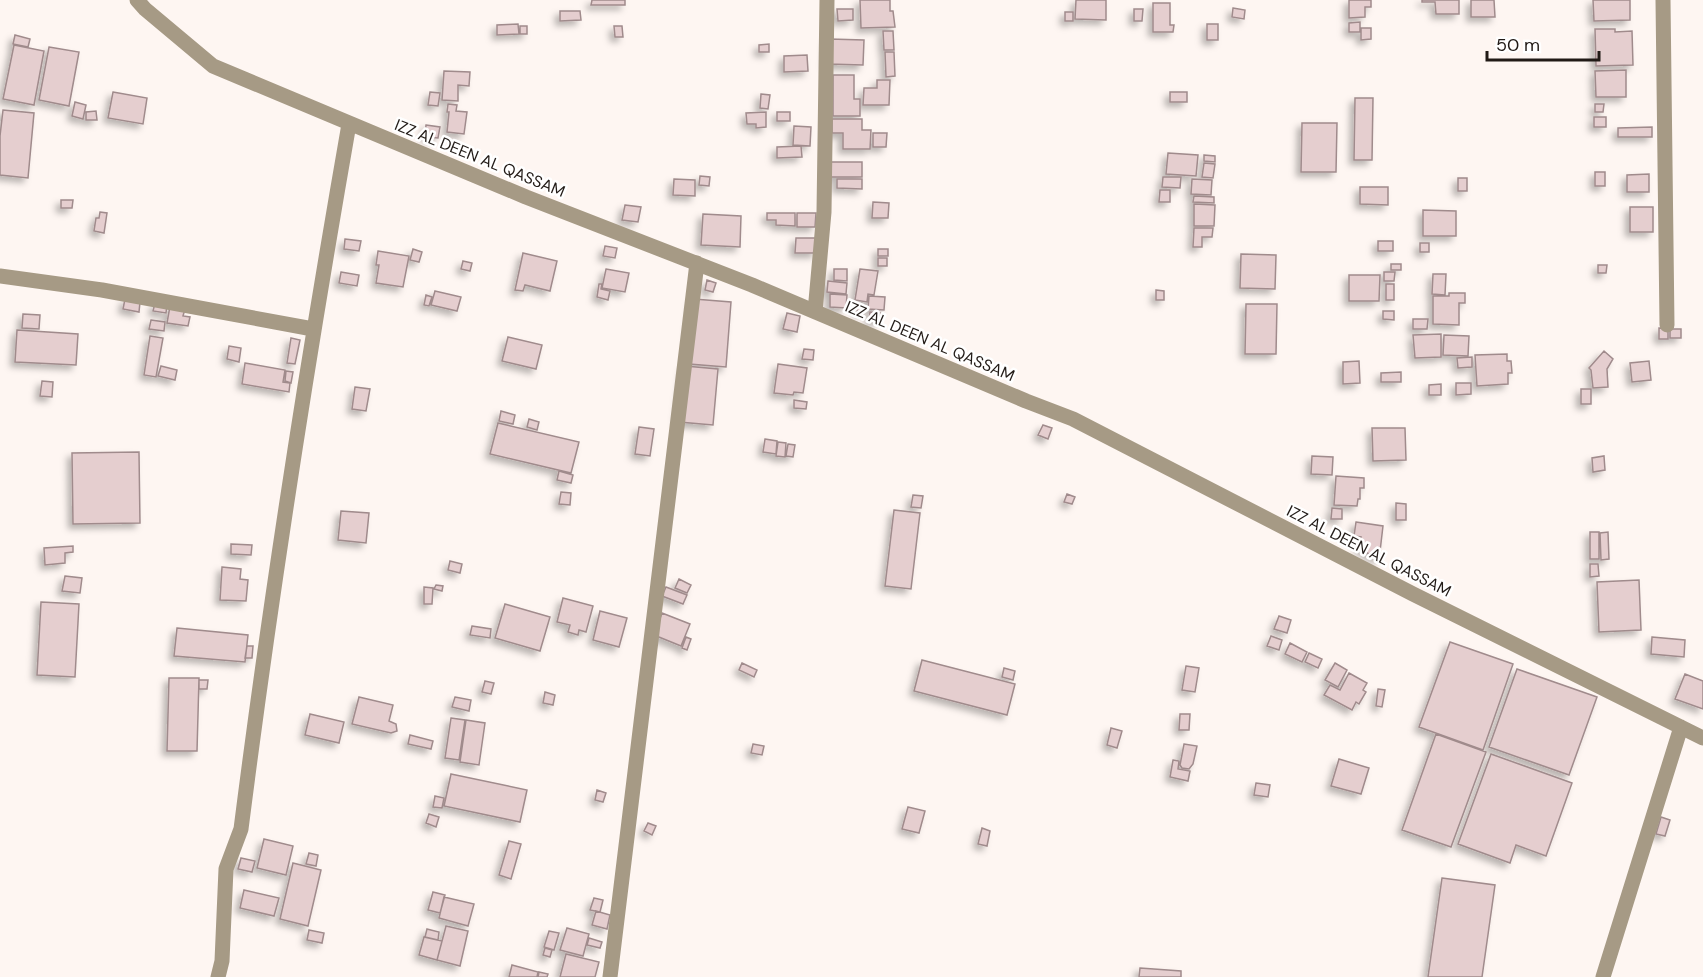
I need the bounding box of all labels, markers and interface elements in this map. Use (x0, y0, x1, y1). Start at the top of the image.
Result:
scale bar (1487, 24, 1600, 62)
text: 50 m (1496, 33, 1540, 57)
street label: IZZ AL DEEN AL QASSAM (392, 114, 568, 202)
street label: IZZ AL DEEN AL QASSAM (842, 296, 1018, 386)
street label: IZZ AL DEEN AL QASSAM (1283, 500, 1455, 602)

